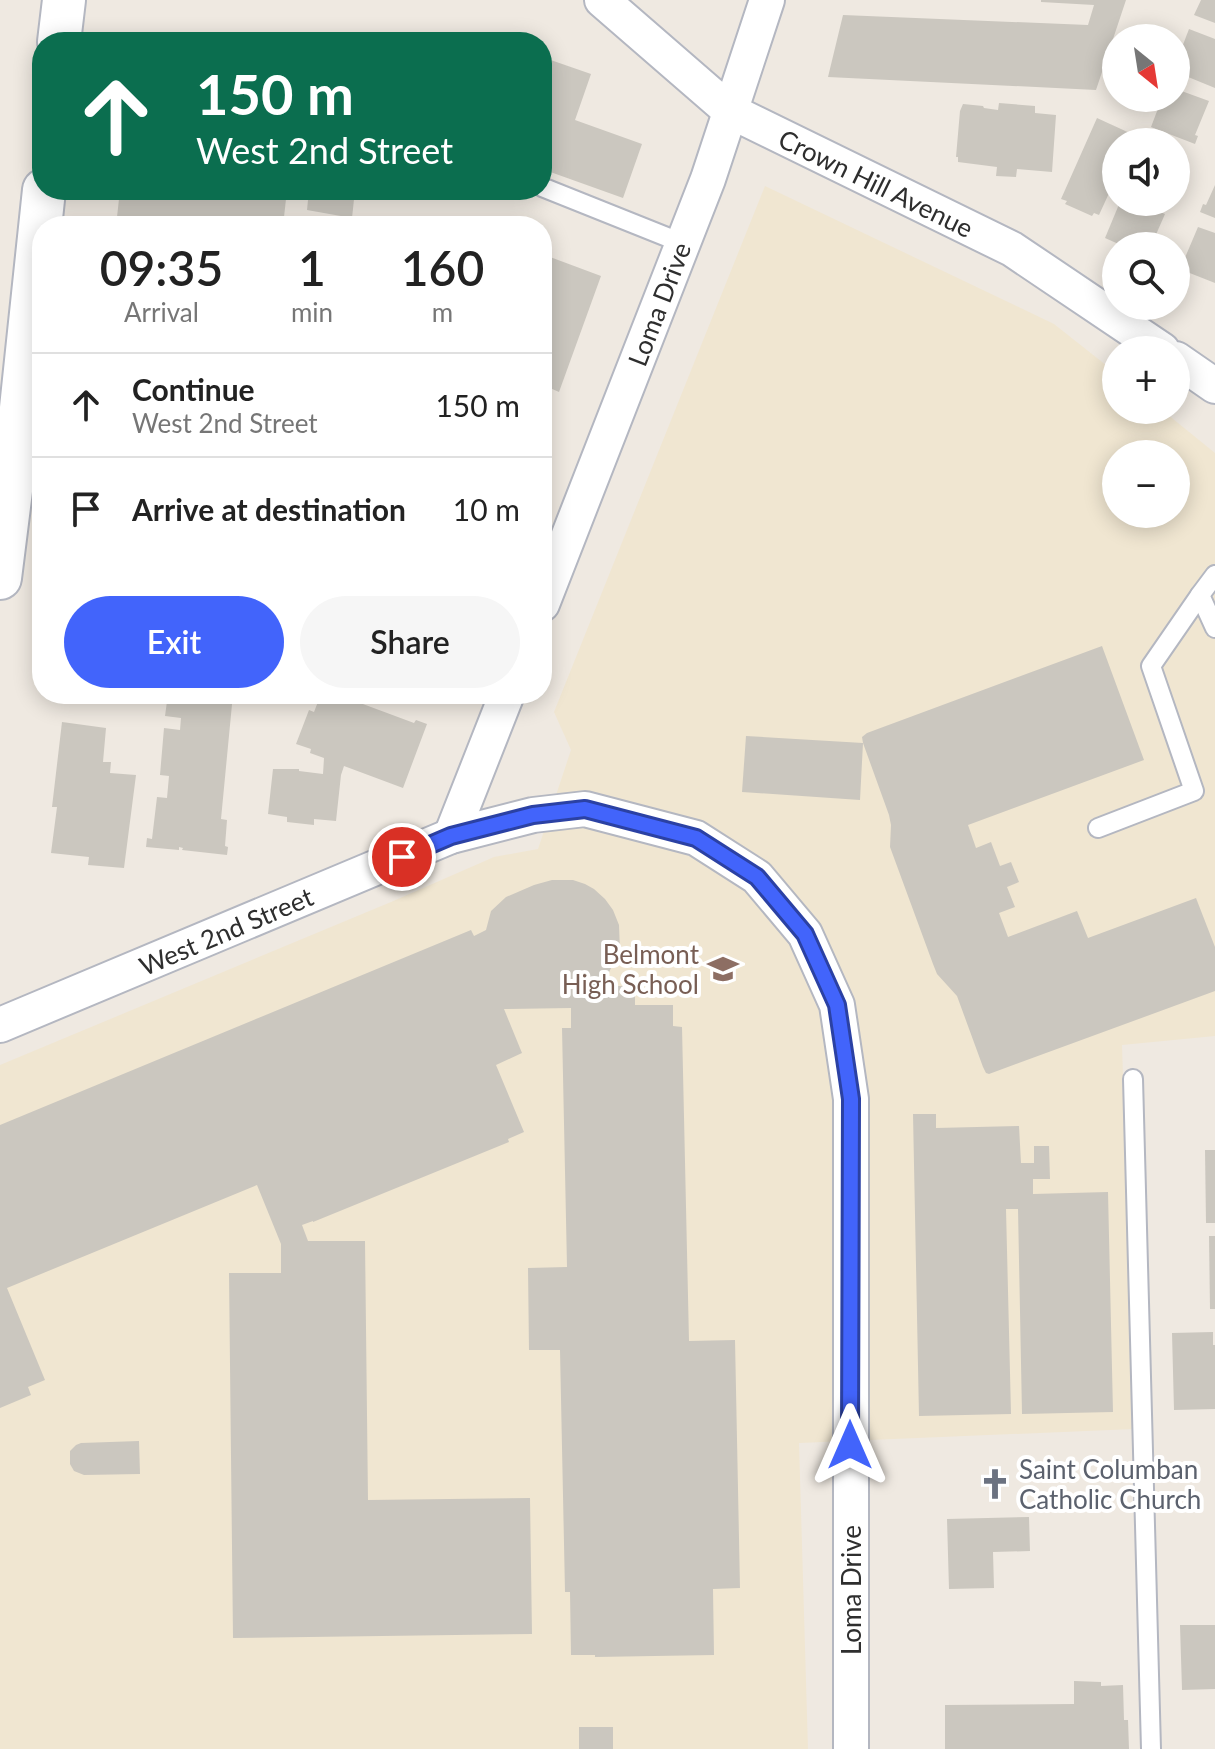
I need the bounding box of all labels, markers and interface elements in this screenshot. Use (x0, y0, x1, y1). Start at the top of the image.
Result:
north arrow (1102, 24, 1190, 112)
map controls (1102, 24, 1190, 528)
text: 150 m (196, 60, 354, 127)
icon: ahead (64, 64, 168, 168)
street label: Crown Hill Avenue (774, 122, 978, 244)
text: West 2nd Street (196, 128, 453, 172)
button: sound (1102, 128, 1190, 216)
button: search (1102, 232, 1190, 320)
street label: Loma Drive (621, 238, 697, 370)
text: 09:35 (100, 239, 223, 296)
text: 1 (298, 239, 326, 296)
text: 160 (401, 239, 484, 296)
text: Arrival (124, 296, 199, 328)
text: min (291, 296, 333, 328)
text: m (432, 296, 453, 328)
button: + (1102, 336, 1190, 424)
text: Continue (132, 371, 255, 407)
icon: ahead (64, 383, 108, 427)
text: 150 m (435, 387, 520, 423)
text: West 2nd Street (132, 407, 318, 439)
button: − (1102, 440, 1190, 528)
icon: arrive (64, 487, 108, 531)
text: Arrive at destination (132, 491, 406, 527)
text: 10 m (453, 491, 520, 527)
button: Exit (64, 596, 284, 688)
button: Share (300, 596, 520, 688)
pin (368, 823, 436, 891)
icon: arrive (380, 835, 424, 879)
street label: West 2nd Street (134, 880, 318, 982)
place label: Belmont High School (562, 938, 700, 1000)
school or university icon: Belmont High School (706, 952, 740, 986)
position arrow (808, 1403, 892, 1487)
place label: Saint Columban Catholic Church (1019, 1453, 1201, 1515)
church icon: Saint Columban Catholic Church (978, 1467, 1012, 1501)
street label: Loma Drive (835, 1525, 867, 1655)

